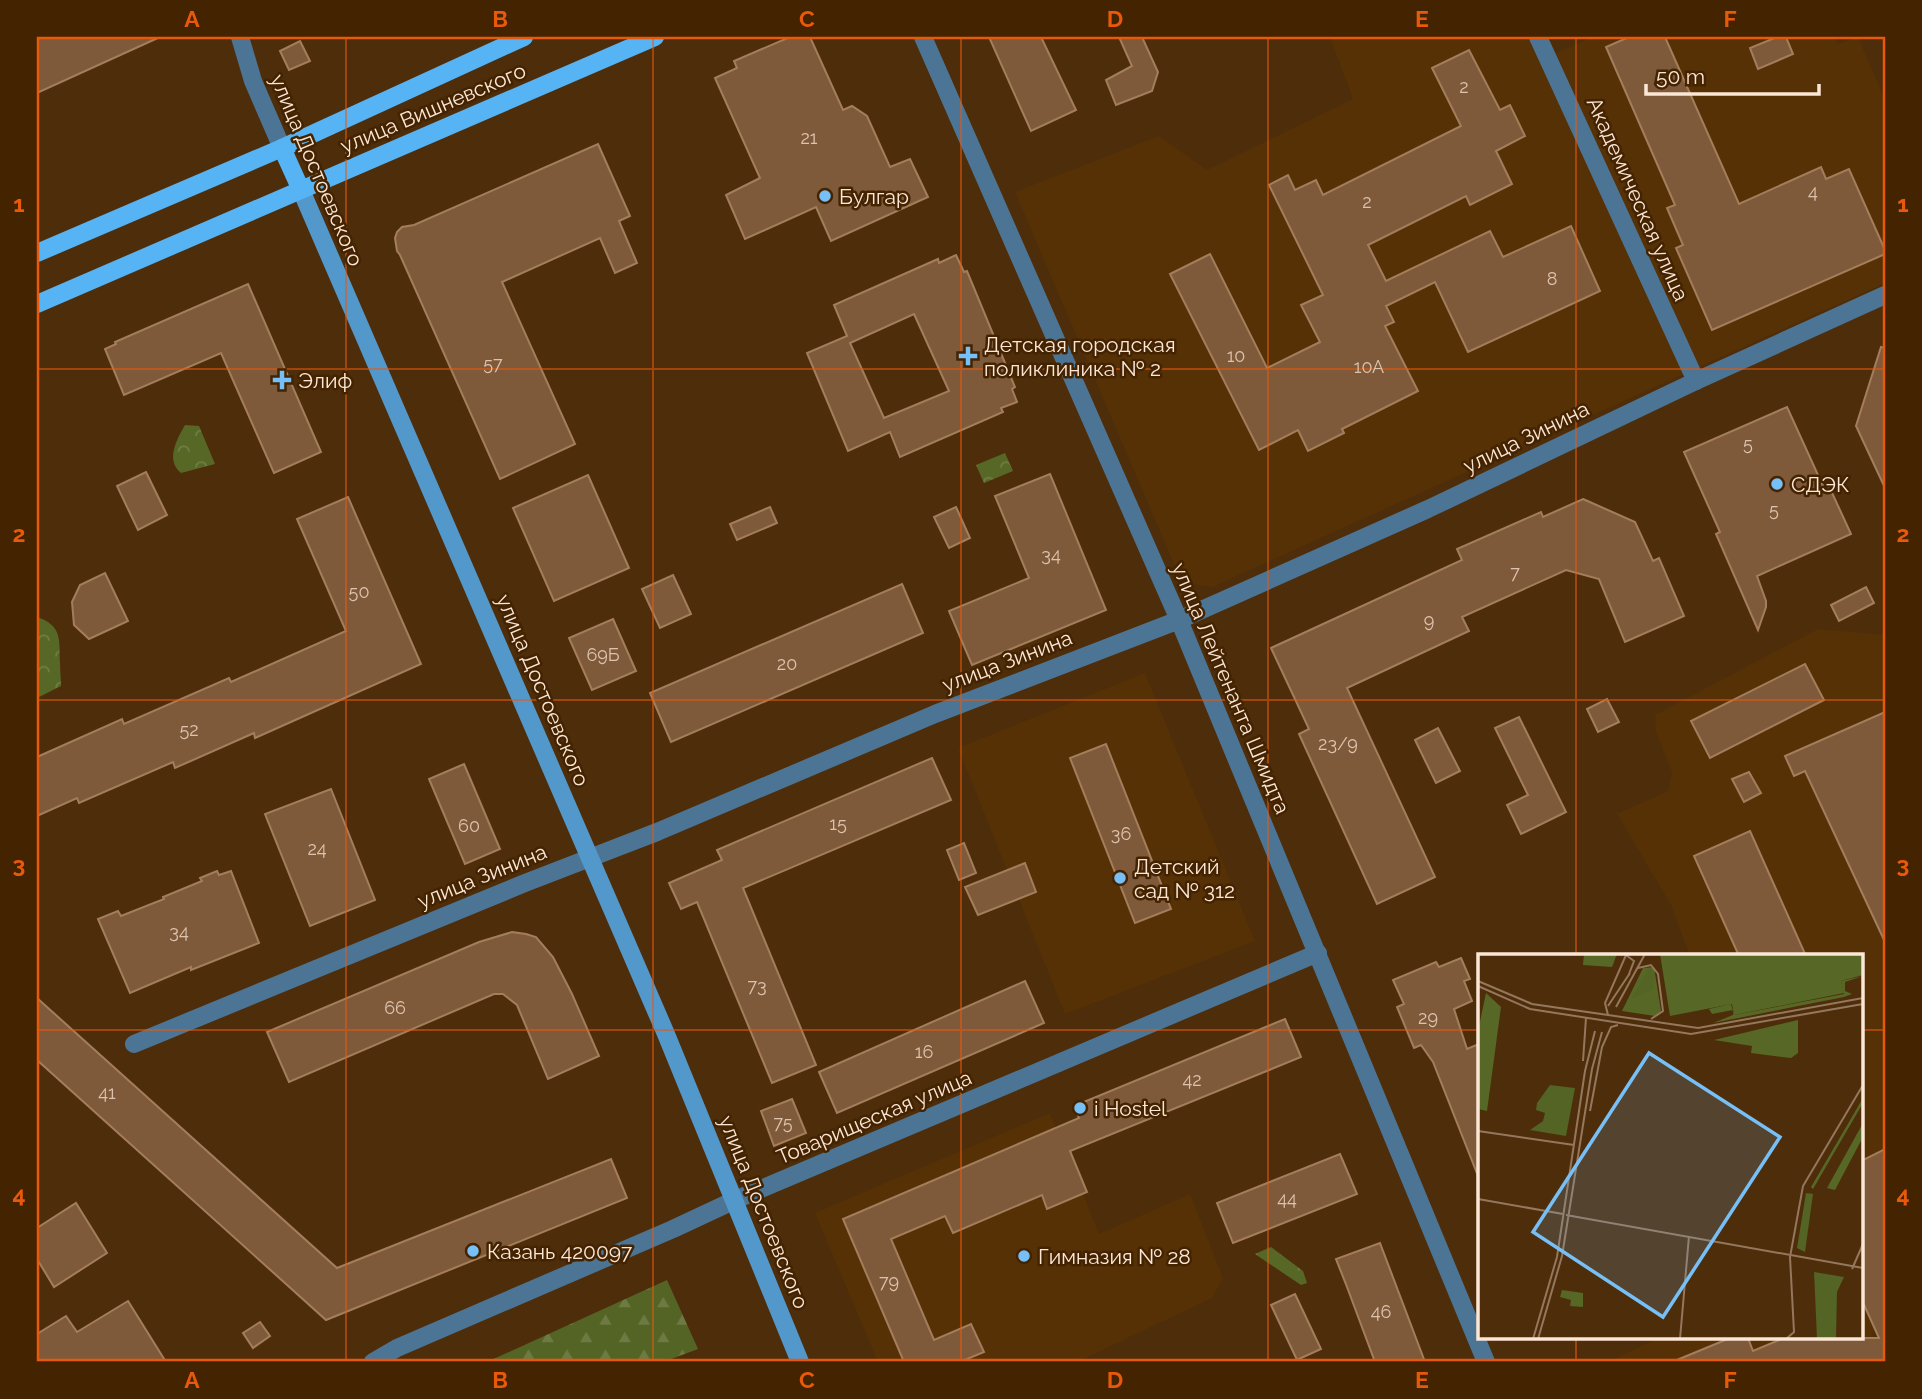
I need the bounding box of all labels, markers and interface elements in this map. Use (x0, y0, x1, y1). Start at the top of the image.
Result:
text: A (184, 5, 200, 32)
text: B (492, 5, 508, 32)
text: C (799, 5, 815, 32)
text: D (1107, 5, 1123, 32)
text: E (1415, 5, 1429, 32)
text: F (1723, 5, 1737, 32)
scale bar (1646, 52, 1819, 96)
street label: улица Вишневского (336, 58, 530, 158)
text: 50 m (1656, 64, 1705, 89)
street label: улица Достоевского (265, 70, 369, 270)
house number: 2 (1459, 76, 1469, 97)
street label: Академическая улица (1582, 93, 1694, 305)
house number: 21 (800, 127, 818, 148)
house number: 4 (1808, 181, 1818, 202)
place label: Булгар (839, 184, 909, 209)
marker: Булгар (817, 188, 833, 204)
text: 1 (13, 190, 25, 217)
text: 1 (1897, 190, 1909, 217)
house number: 2 (1362, 191, 1372, 212)
house number: 8 (1547, 268, 1557, 289)
place label: Детская городская поликлиника № 2 (984, 332, 1176, 381)
house number: 10 (1227, 345, 1245, 366)
marker: Детская городская поликлиника № 2 (958, 346, 978, 366)
house number: 57 (483, 353, 503, 374)
house number: 10А (1354, 356, 1384, 377)
place label: Элиф (298, 368, 352, 393)
marker: Элиф (272, 370, 292, 390)
street label: улица Зинина (1459, 396, 1593, 478)
house number: 5 (1743, 433, 1753, 454)
place label: СДЭК (1791, 472, 1849, 497)
marker: СДЭК (1769, 476, 1785, 492)
house number: 5 (1769, 499, 1779, 520)
text: 2 (13, 520, 25, 547)
text: 2 (1897, 520, 1909, 547)
house number: 34 (1041, 544, 1061, 565)
street label: улица Лейтенанта Шмидта (1167, 559, 1295, 817)
house number: 7 (1510, 562, 1520, 583)
house number: 50 (349, 581, 369, 602)
street label: улица Достоевского (491, 590, 595, 790)
house number: 9 (1424, 610, 1434, 631)
street label: улица Зинина (939, 625, 1075, 697)
house number: 69Б (586, 644, 620, 665)
house number: 20 (777, 653, 797, 674)
house number: 52 (179, 719, 199, 740)
house number: 23/9 (1318, 733, 1358, 754)
house number: 15 (829, 813, 847, 834)
house number: 60 (458, 815, 480, 836)
house number: 36 (1111, 823, 1131, 844)
house number: 24 (307, 838, 327, 859)
street label: улица Зинина (414, 839, 550, 913)
text: 3 (13, 851, 25, 878)
text: 3 (1897, 851, 1909, 878)
place label: Детский сад № 312 (1134, 854, 1235, 903)
marker: Детский сад № 312 (1112, 870, 1128, 886)
house number: 34 (169, 921, 189, 942)
inset map (1478, 954, 1862, 1340)
house number: 73 (747, 975, 767, 996)
house number: 66 (384, 997, 406, 1018)
house number: 29 (1418, 1007, 1438, 1028)
house number: 16 (915, 1041, 933, 1062)
street label: Товарищеская улица (773, 1065, 975, 1169)
house number: 42 (1182, 1069, 1202, 1090)
house number: 41 (98, 1082, 116, 1103)
place label: i Hostel (1094, 1096, 1167, 1121)
marker: i Hostel (1072, 1100, 1088, 1116)
street label: улица Достоевского (714, 1112, 814, 1312)
house number: 75 (773, 1112, 793, 1133)
text: 4 (12, 1181, 26, 1208)
text: 4 (1896, 1181, 1910, 1208)
house number: 44 (1277, 1188, 1297, 1209)
place label: Казань 420097 (487, 1239, 633, 1264)
marker: Казань 420097 (465, 1243, 481, 1259)
place label: Гимназия № 28 (1038, 1244, 1191, 1269)
marker: Гимназия № 28 (1016, 1248, 1032, 1264)
house number: 79 (879, 1271, 899, 1292)
house number: 46 (1371, 1301, 1391, 1322)
text: A (184, 1366, 200, 1393)
text: B (492, 1366, 508, 1393)
text: C (799, 1366, 815, 1393)
text: D (1107, 1366, 1123, 1393)
text: E (1415, 1366, 1429, 1393)
text: F (1723, 1366, 1737, 1393)

